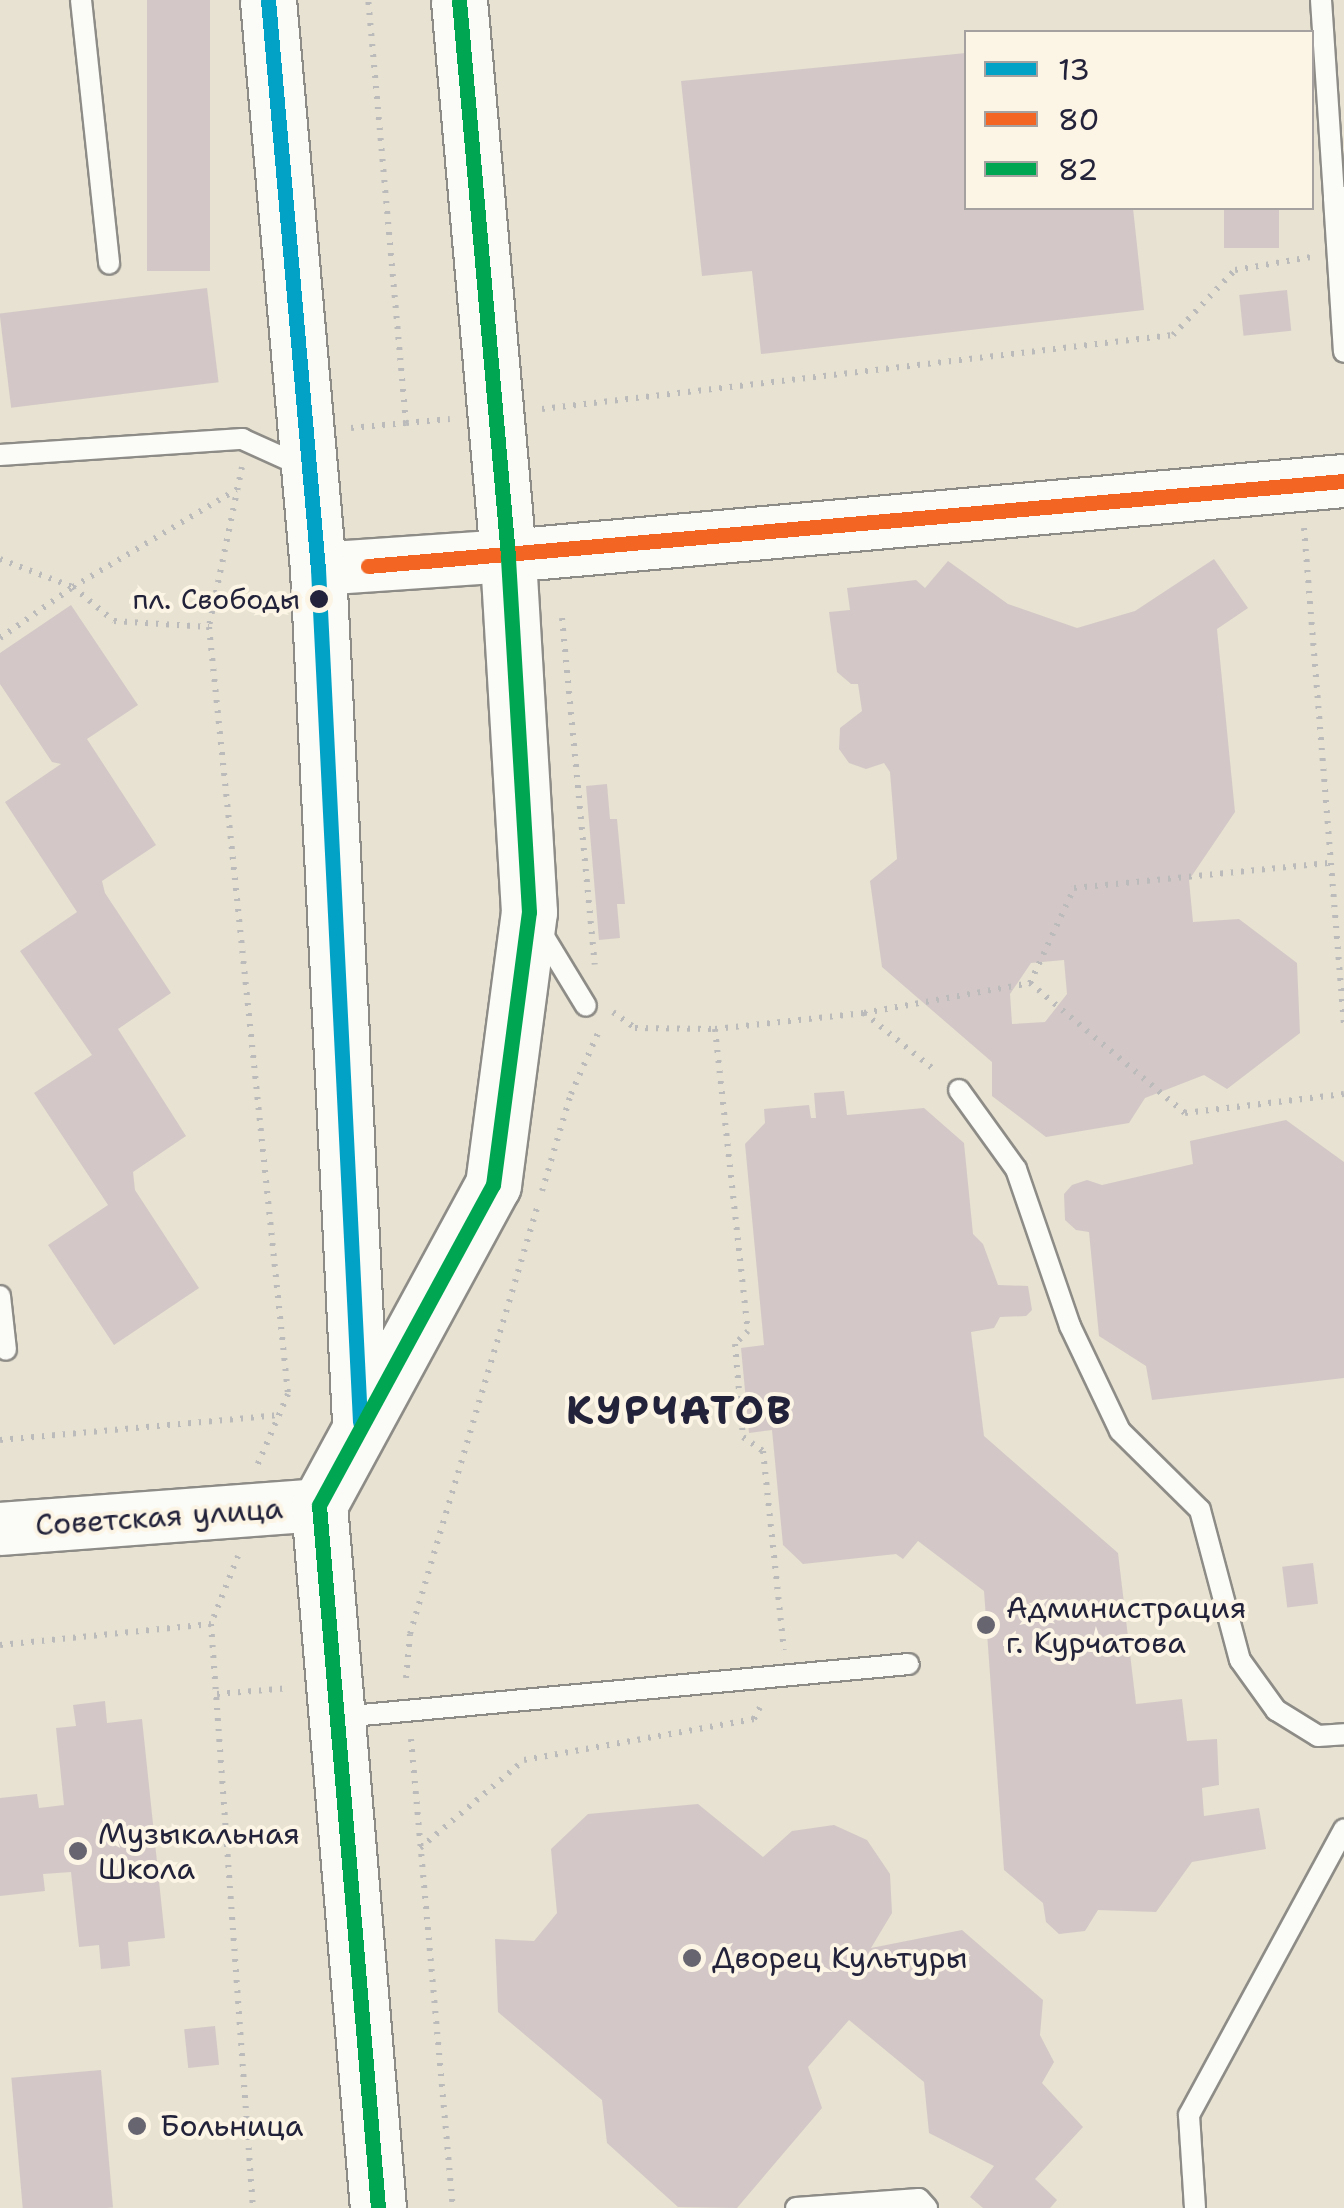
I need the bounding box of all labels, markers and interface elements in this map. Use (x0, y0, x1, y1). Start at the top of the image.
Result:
legend (964, 30, 1314, 210)
text: 13 (1058, 49, 1090, 90)
text: 80 (1058, 99, 1099, 140)
text: 82 (1058, 149, 1098, 190)
place label: пл. Свободы (132, 582, 300, 616)
marker: пл. Свободы (309, 589, 329, 609)
district label: КУРЧАТОВ (566, 1386, 794, 1434)
street label: Советская улица (34, 1490, 284, 1544)
place label: Администрация г. Курчатова (1006, 1590, 1246, 1660)
marker: Администрация г. Курчатова (975, 1614, 997, 1636)
place label: Музыкальная Школа (98, 1816, 300, 1886)
marker: Музыкальная Школа (67, 1840, 89, 1862)
place label: Дворец Культуры (712, 1940, 967, 1976)
marker: Дворец Культуры (681, 1947, 703, 1969)
place label: Больница (160, 2108, 303, 2144)
marker: Больница (124, 2113, 150, 2139)

